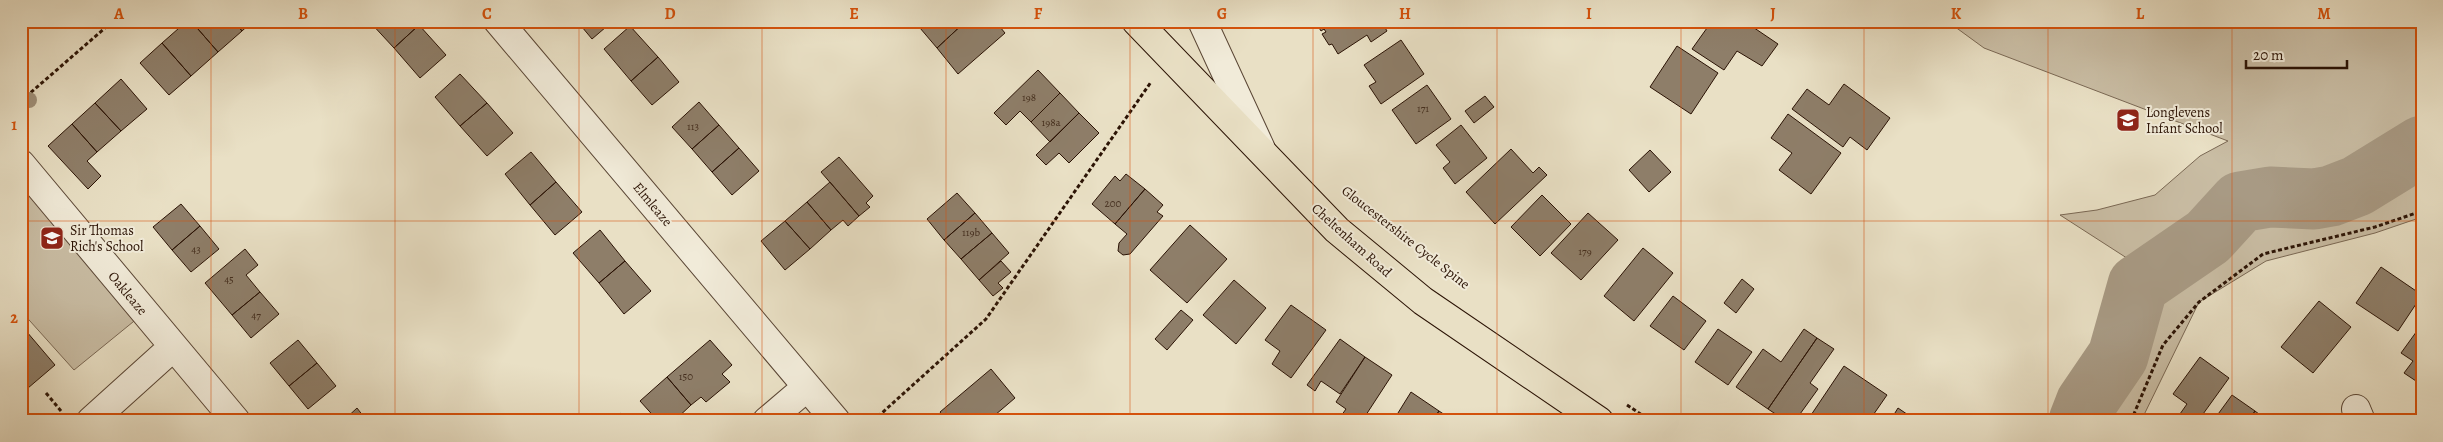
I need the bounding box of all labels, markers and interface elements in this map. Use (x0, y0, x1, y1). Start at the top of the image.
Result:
text: A (113, 3, 125, 25)
text: B (298, 3, 308, 25)
text: C (482, 3, 492, 25)
text: D (664, 3, 676, 25)
text: E (849, 3, 859, 25)
text: F (1034, 3, 1043, 25)
text: G (1217, 3, 1227, 25)
text: H (1399, 3, 1411, 25)
text: I (1586, 3, 1592, 25)
text: J (1770, 3, 1776, 25)
text: K (1951, 3, 1962, 25)
text: L (2136, 3, 2145, 25)
text: M (2317, 3, 2331, 25)
scale bar (2246, 38, 2347, 70)
text: 20 m (2253, 45, 2284, 65)
house number: 198 (1022, 90, 1036, 105)
house number: 171 (1417, 101, 1429, 116)
place label: Longlevens Infant School (2146, 103, 2223, 138)
school or university icon: Longlevens Infant School (2115, 107, 2141, 133)
text: 1 (11, 114, 17, 136)
house number: 198a (1041, 115, 1061, 130)
house number: 113 (687, 119, 699, 134)
street label: Elmleaze (629, 178, 677, 230)
street label: Gloucestershire Cycle Spine (1338, 181, 1474, 294)
house number: 200 (1105, 196, 1122, 211)
street label: Cheltenham Road (1307, 199, 1396, 282)
place label: Sir Thomas Rich's School (70, 221, 144, 256)
school or university icon: Sir Thomas Rich's School (39, 225, 65, 251)
house number: 119b (962, 225, 980, 240)
house number: 43 (191, 242, 201, 257)
house number: 179 (1578, 244, 1592, 259)
street label: Oakleaze (104, 267, 152, 319)
house number: 45 (224, 272, 234, 287)
text: 2 (10, 307, 18, 329)
house number: 47 (251, 308, 261, 323)
house number: 150 (679, 369, 693, 384)

